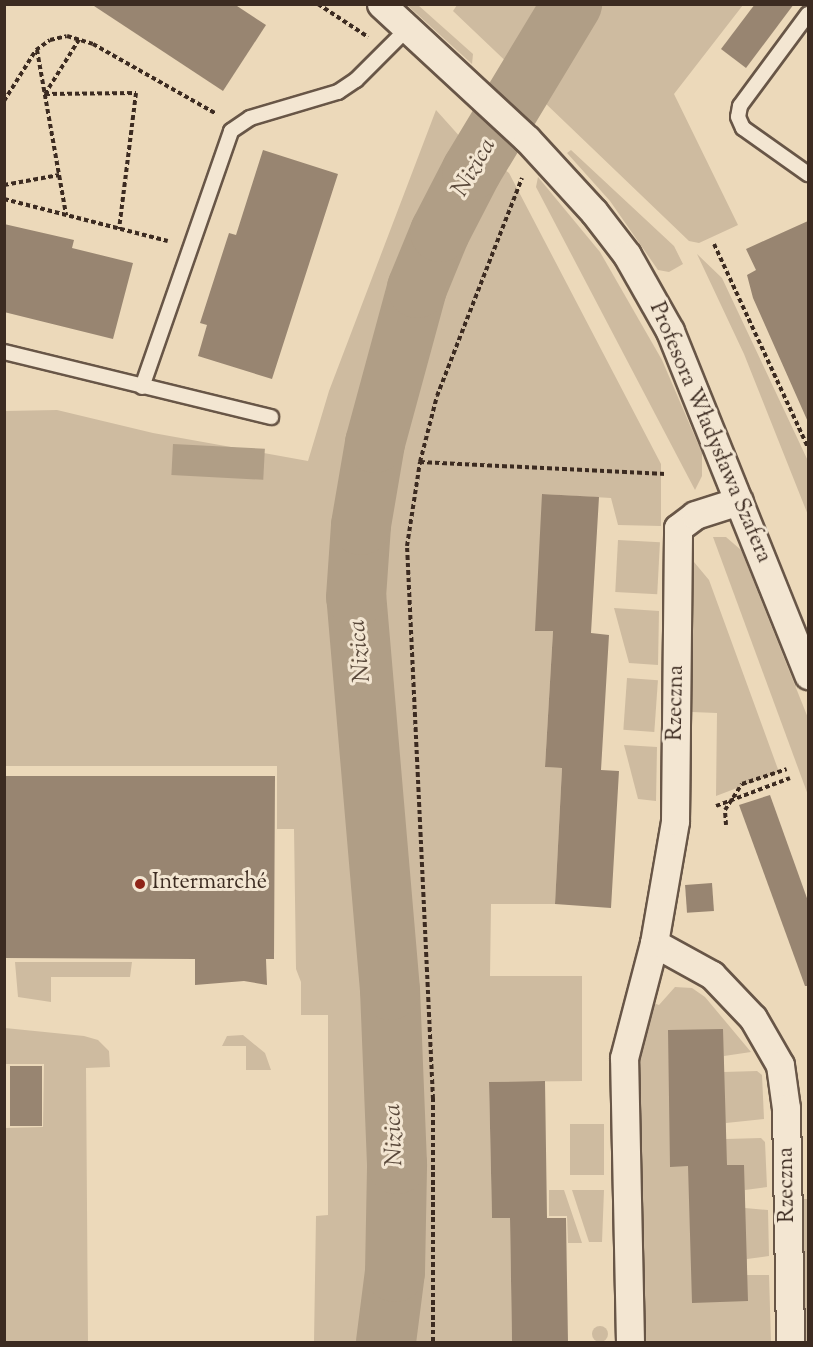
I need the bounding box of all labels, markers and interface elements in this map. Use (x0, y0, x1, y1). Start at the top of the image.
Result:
water label: Nizica (447, 134, 503, 202)
street label: Profesora Władysława Szafera (642, 299, 776, 567)
water label: Nizica (344, 619, 378, 683)
street label: Rzeczna (663, 665, 691, 741)
place label: Intermarché (152, 871, 267, 897)
marker: Intermarché (133, 877, 147, 891)
water label: Nizica (380, 1103, 410, 1167)
street label: Rzeczna (774, 1147, 802, 1223)

